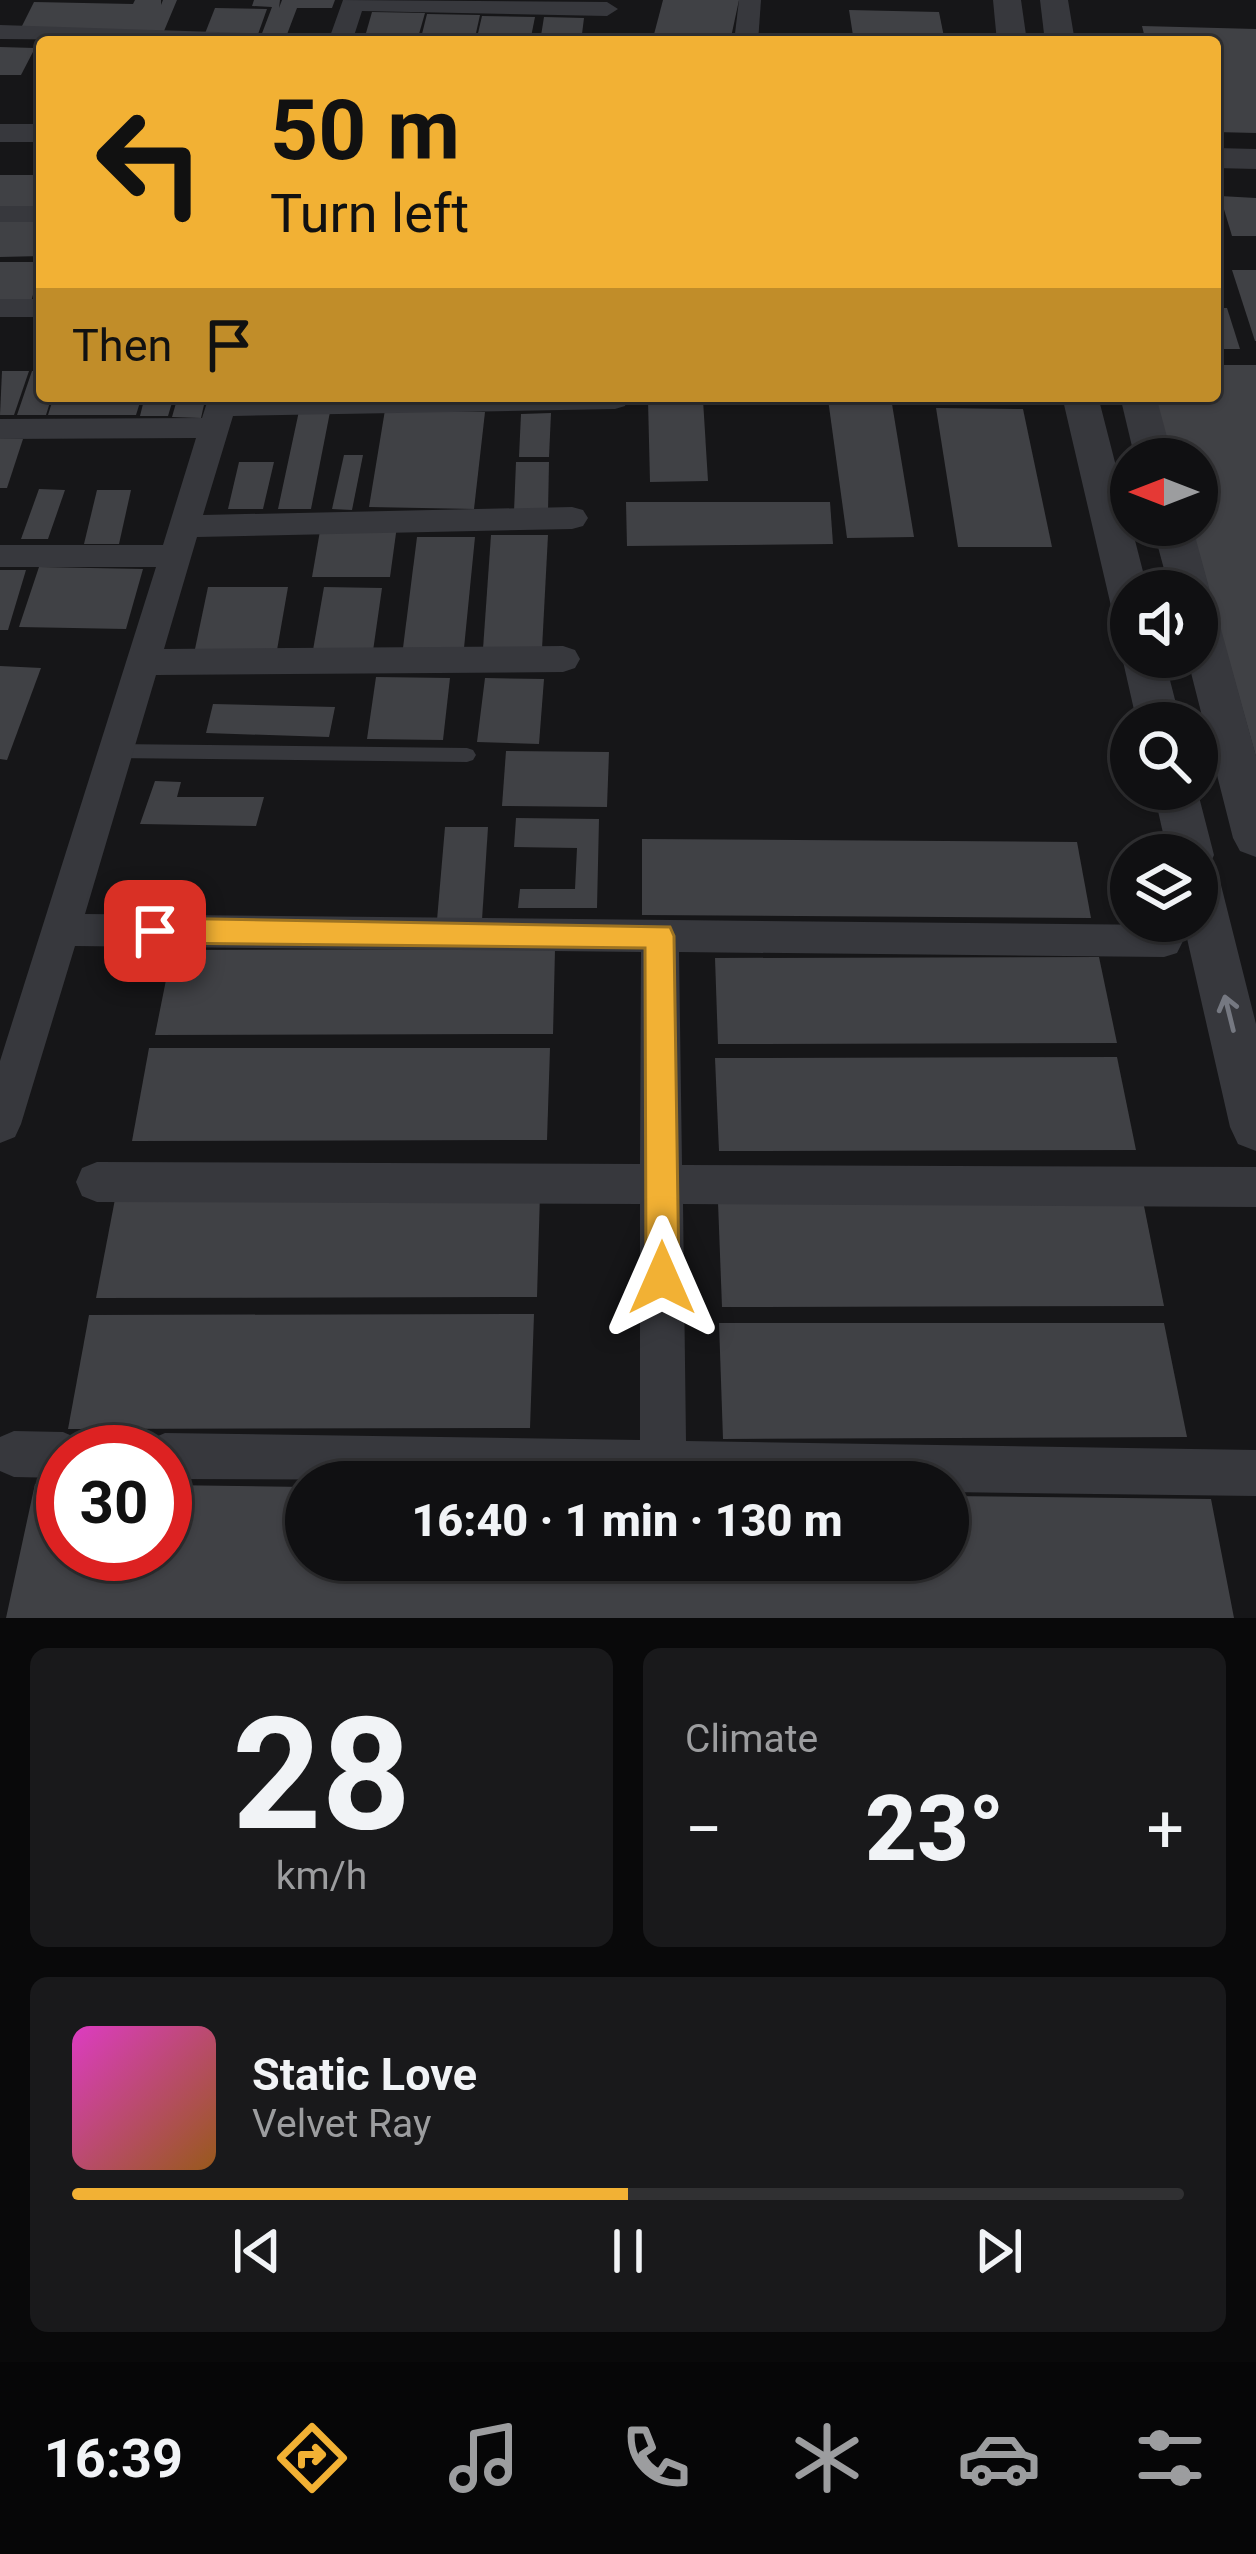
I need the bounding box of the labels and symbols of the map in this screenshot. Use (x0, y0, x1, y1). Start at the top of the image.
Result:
north arrow (1110, 438, 1218, 546)
pin (104, 880, 206, 982)
one-way arrow (1217, 995, 1239, 1033)
position arrow (599, 1215, 725, 1341)
speed limit sign: 30 (36, 1425, 192, 1581)

